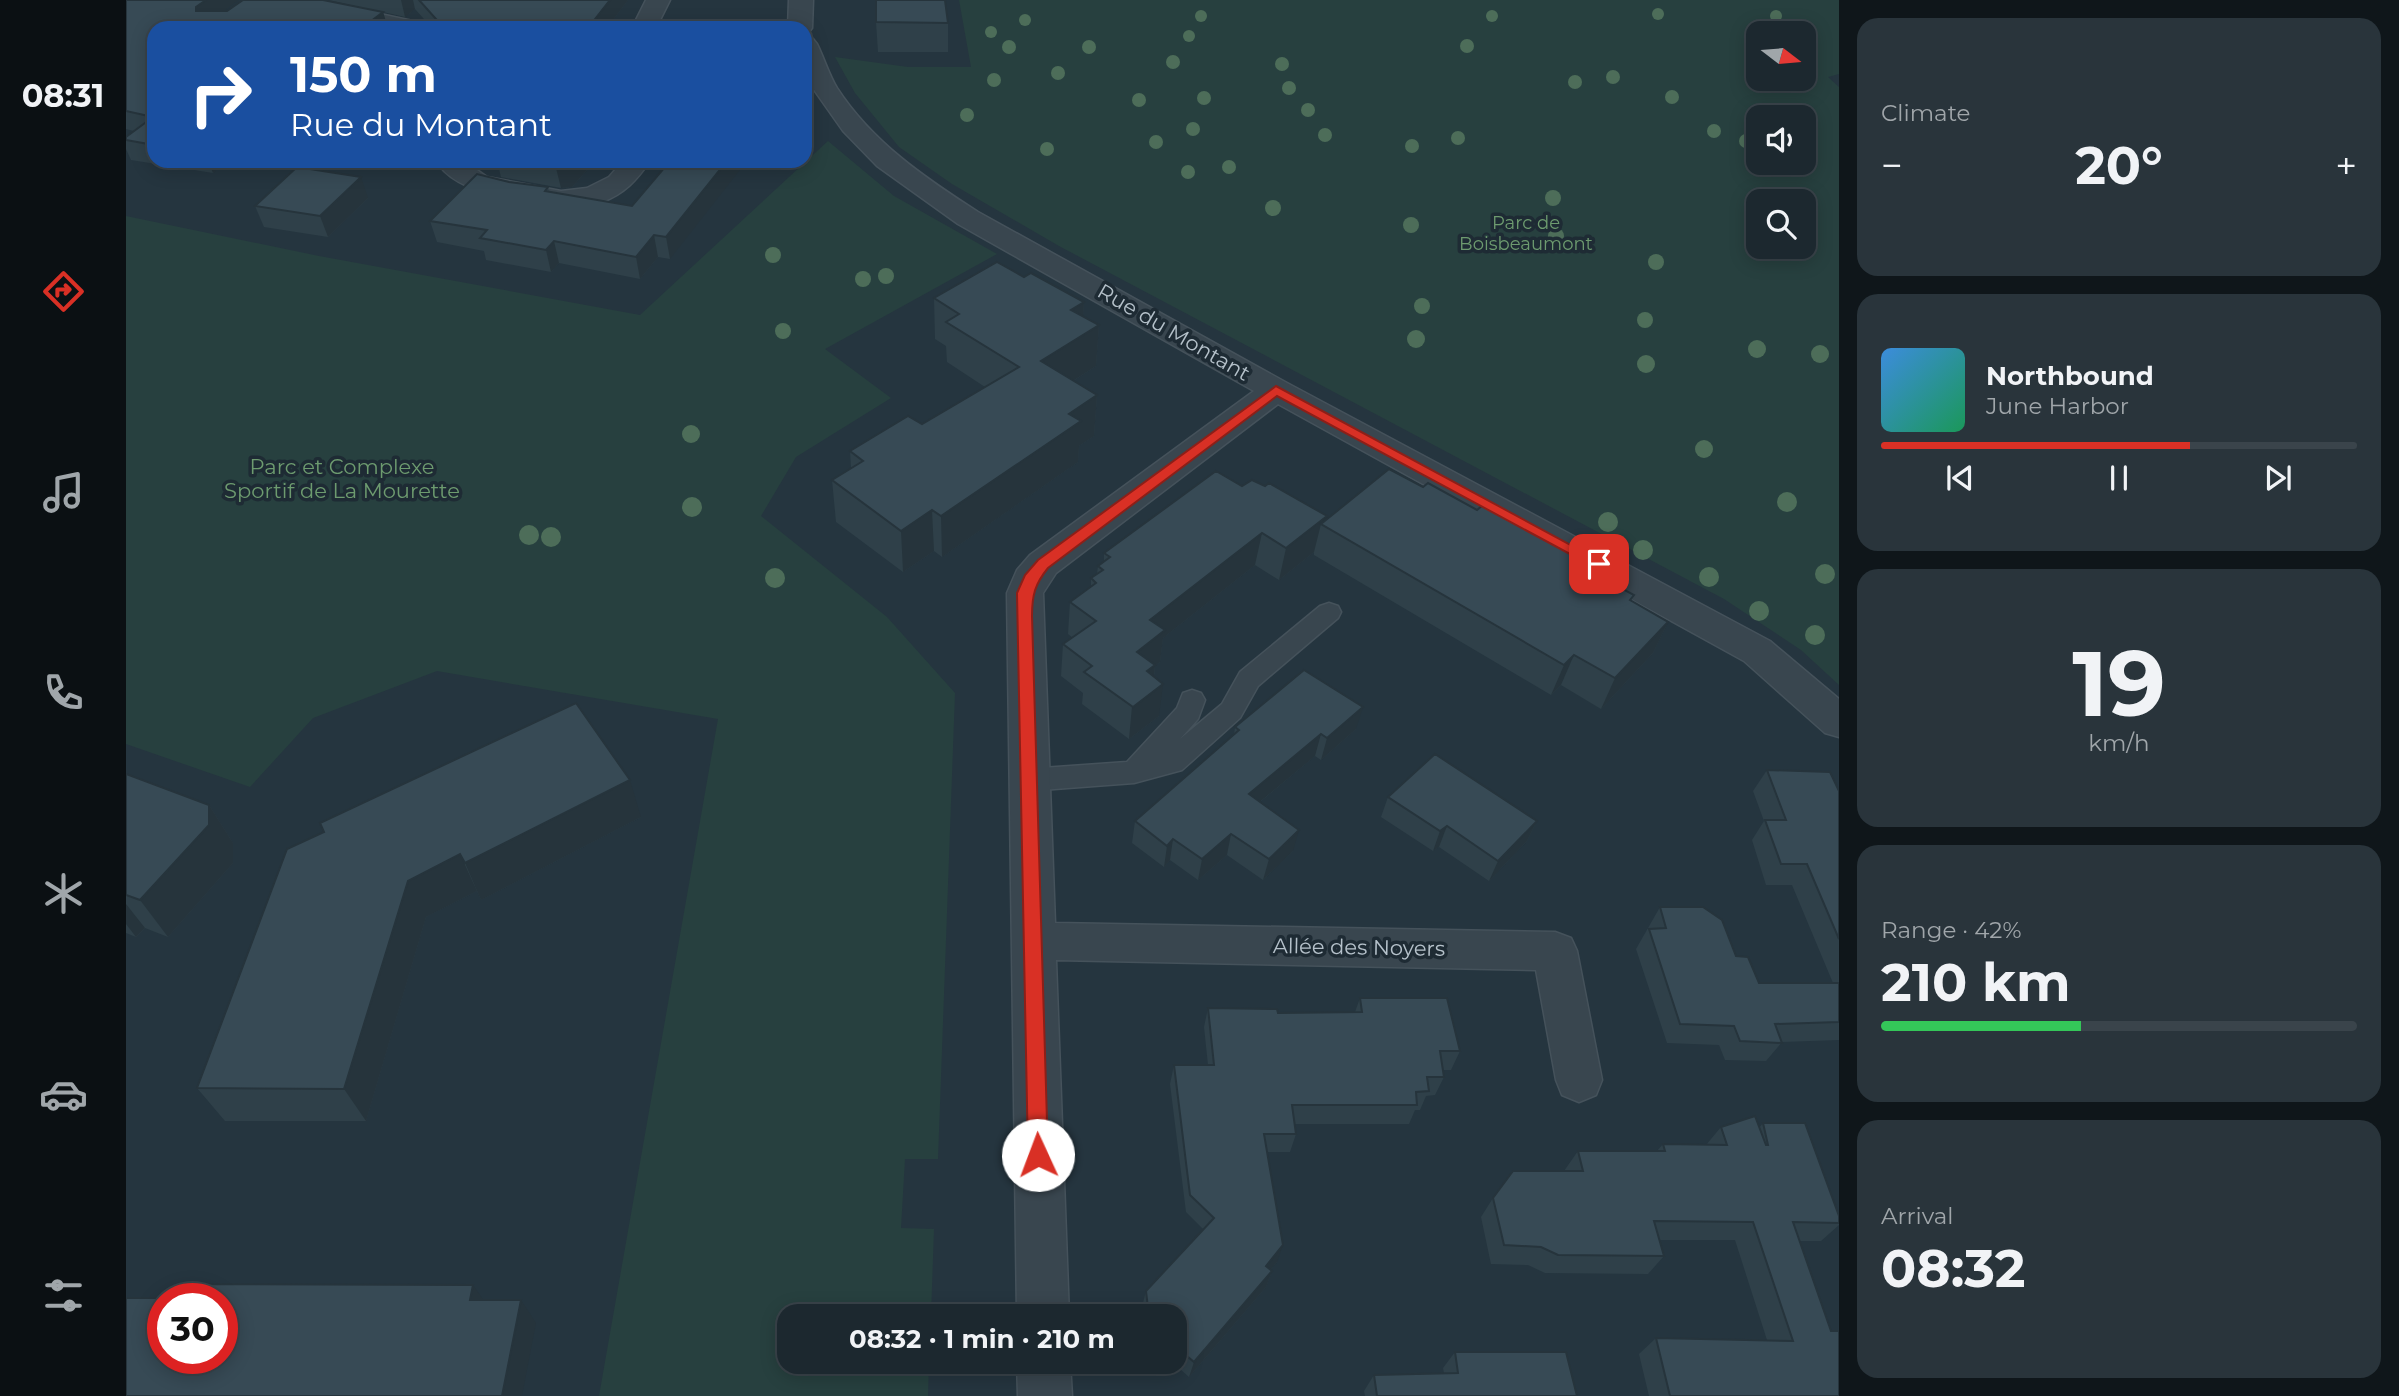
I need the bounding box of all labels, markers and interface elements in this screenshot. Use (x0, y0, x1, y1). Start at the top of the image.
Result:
north arrow (1746, 21, 1816, 91)
map controls (1746, 21, 1816, 259)
text: 150 m (290, 45, 437, 104)
icon: right (175, 49, 266, 140)
text: 08:31 (22, 76, 104, 115)
text: Climate (1881, 99, 1970, 127)
text: Rue du Montant (290, 105, 552, 144)
button: sound (1746, 105, 1816, 175)
text: 20° (2075, 134, 2163, 197)
text: − (1881, 142, 1903, 189)
text: + (2335, 142, 2357, 189)
button: search (1746, 189, 1816, 259)
park label: Parc de Boisbeaumont (1459, 212, 1593, 255)
icon: directions (39, 267, 88, 316)
street label: Rue du Montant (1093, 278, 1255, 386)
text: Northbound (1986, 360, 2154, 392)
text: June Harbor (1986, 392, 2129, 420)
park label: Parc et Complexe Sportif de La Mourette (224, 454, 460, 503)
icon: previous (1941, 459, 1979, 497)
icon: pause (2100, 459, 2138, 497)
icon: next (2259, 459, 2297, 497)
icon: music (39, 468, 88, 517)
pin (1569, 534, 1629, 594)
icon: arrive (1580, 545, 1618, 583)
text: 19 (2072, 628, 2166, 739)
icon: phone (39, 668, 88, 717)
text: km/h (2088, 729, 2150, 757)
icon: climate (39, 869, 88, 918)
text: Range · 42% (1881, 916, 2022, 944)
street label: Allée des Noyers (1273, 933, 1445, 961)
text: 210 km (1881, 951, 2071, 1014)
icon: car (39, 1070, 88, 1119)
position arrow (1001, 1118, 1075, 1192)
text: Arrival (1881, 1202, 1954, 1230)
text: 08:32 (1881, 1237, 2025, 1300)
icon: filters (39, 1271, 88, 1320)
speed limit sign: 30 (147, 1283, 238, 1374)
text: 08:32 · 1 min · 210 m (849, 1323, 1115, 1355)

